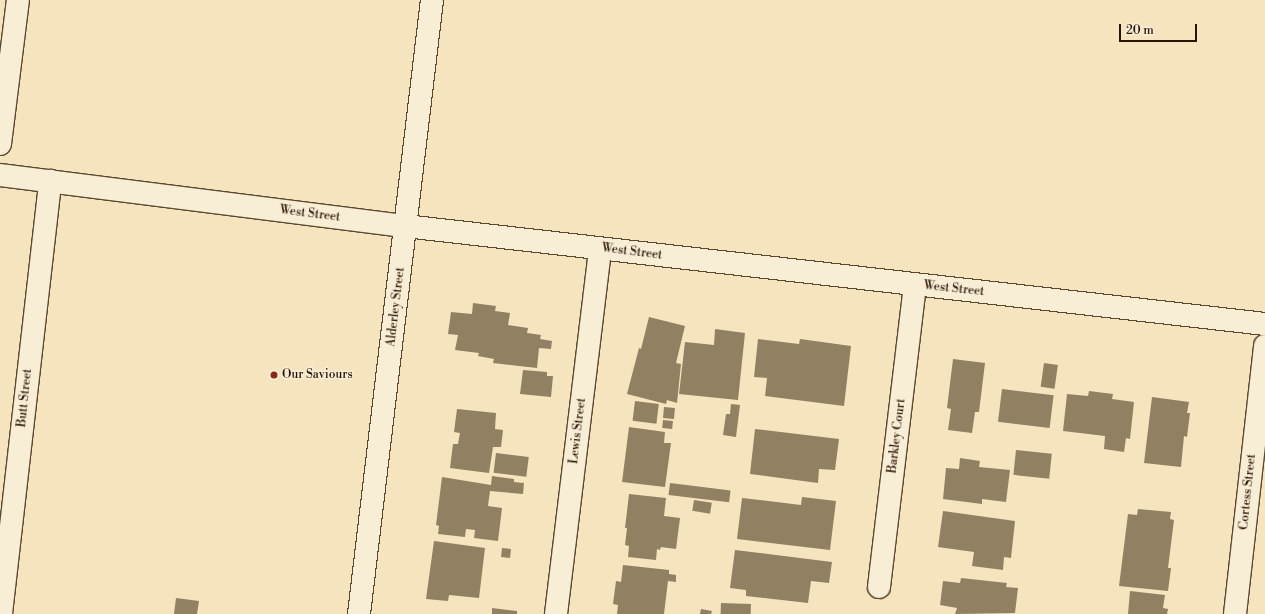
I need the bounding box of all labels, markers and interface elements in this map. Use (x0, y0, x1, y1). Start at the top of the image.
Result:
scale bar (1121, 16, 1199, 42)
text: 20 m (1126, 23, 1154, 38)
street label: West Street (279, 203, 341, 225)
street label: West Street (601, 241, 663, 263)
street label: Alderley Street (384, 266, 408, 348)
street label: West Street (923, 279, 985, 299)
street label: Butt Street (15, 368, 35, 428)
place label: Our Saviours (282, 368, 353, 382)
marker: Our Saviours (269, 370, 279, 380)
street label: Lewis Street (567, 397, 589, 465)
street label: Barkley Court (885, 398, 909, 474)
street label: Cortess Street (1237, 453, 1259, 531)

